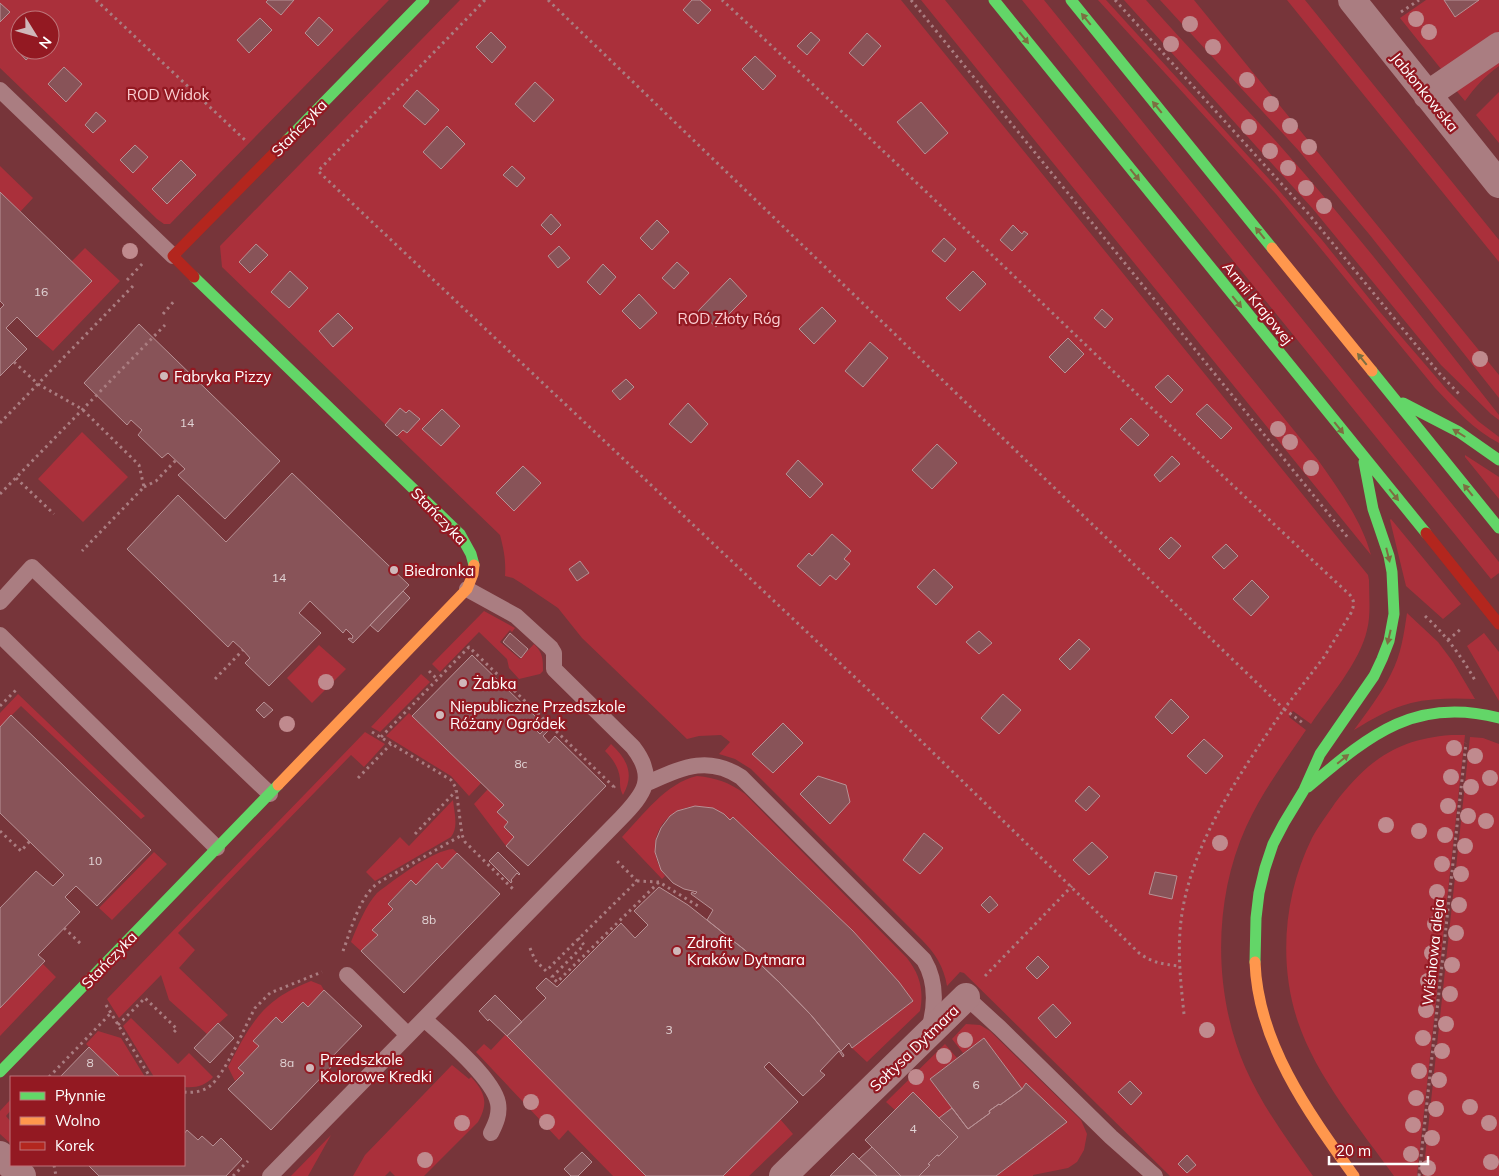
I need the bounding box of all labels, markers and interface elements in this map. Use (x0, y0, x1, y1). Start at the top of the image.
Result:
north arrow (10, 10, 60, 60)
one-way arrow (1081, 13, 1092, 26)
one-way arrow (1019, 31, 1030, 44)
text: N (35, 33, 56, 52)
street label: Jabłonkowska (1387, 48, 1463, 136)
park label: ROD Widok (127, 85, 210, 104)
street label: Stańczyka (267, 95, 331, 161)
one-way arrow (1152, 101, 1163, 114)
one-way arrow (1130, 168, 1141, 181)
one-way arrow (1254, 227, 1265, 240)
street label: Armii Krajowej (1219, 258, 1297, 348)
house number: 16 (34, 284, 48, 299)
one-way arrow (1232, 295, 1243, 308)
park label: ROD Złoty Róg (677, 309, 781, 328)
one-way arrow (1356, 353, 1367, 366)
place label: Fabryka Pizzy (174, 367, 271, 386)
marker: Fabryka Pizzy (158, 370, 170, 382)
house number: 14 (180, 415, 194, 430)
one-way arrow (1334, 421, 1345, 434)
one-way arrow (1452, 428, 1465, 437)
street label: Stańczyka (407, 483, 471, 549)
one-way arrow (1463, 484, 1474, 497)
one-way arrow (1388, 488, 1399, 501)
one-way arrow (1384, 547, 1392, 562)
place label: Biedronka (404, 561, 474, 580)
marker: Biedronka (388, 564, 400, 576)
house number: 14 (272, 570, 286, 585)
one-way arrow (1385, 629, 1393, 644)
place label: Żabka (473, 674, 516, 693)
marker: Żabka (457, 677, 469, 689)
place label: Niepubliczne Przedszkole Różany Ogródek (450, 697, 626, 733)
marker: Niepubliczne Przedszkole Różany Ogródek (434, 709, 446, 721)
one-way arrow (1336, 753, 1349, 764)
house number: 8c (514, 756, 528, 771)
house number: 10 (88, 853, 102, 868)
street label: Wiśniowa aleja (1418, 897, 1448, 1007)
house number: 8b (422, 912, 436, 927)
street label: Stańczyka (77, 927, 141, 993)
place label: Zdrofit Kraków Dytmara (687, 933, 805, 969)
marker: Zdrofit Kraków Dytmara (671, 945, 683, 957)
street label: Sołtysa Dytmara (866, 1001, 962, 1095)
house number: 3 (665, 1022, 673, 1037)
place label: Przedszkole Kolorowe Kredki (320, 1050, 432, 1086)
house number: 8 (86, 1055, 94, 1070)
house number: 8a (280, 1055, 294, 1070)
marker: Przedszkole Kolorowe Kredki (304, 1062, 316, 1074)
legend (10, 1076, 185, 1166)
house number: 6 (972, 1077, 980, 1092)
text: Płynnie (55, 1086, 106, 1105)
text: Wolno (55, 1111, 100, 1130)
house number: 4 (909, 1121, 917, 1136)
scale bar (1329, 1134, 1428, 1166)
text: Korek (55, 1136, 94, 1155)
text: 20 m (1336, 1141, 1371, 1160)

